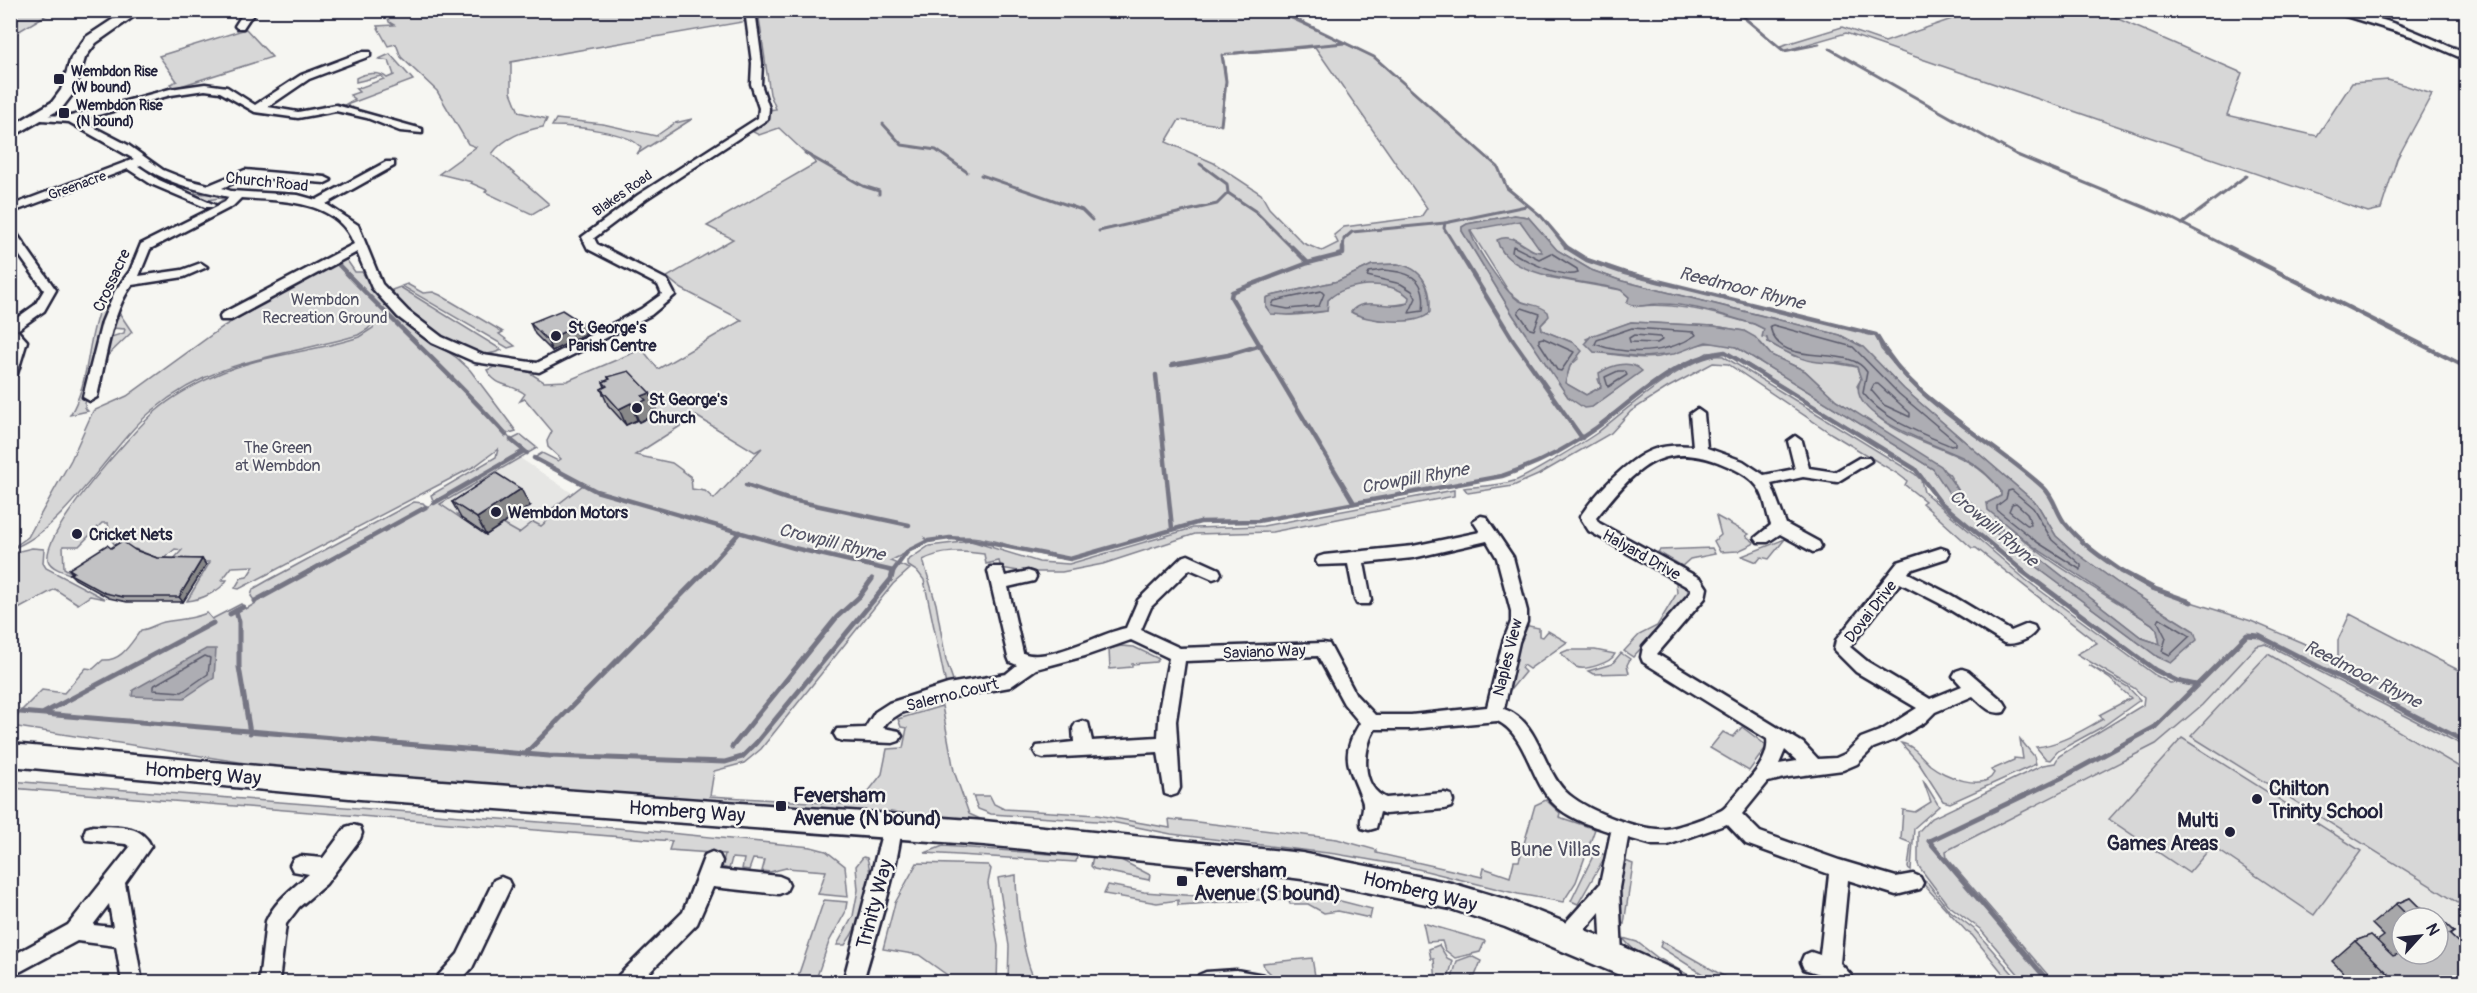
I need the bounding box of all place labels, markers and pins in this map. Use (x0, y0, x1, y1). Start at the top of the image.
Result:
place label: Wembdon Rise (W bound) (71, 63, 159, 96)
marker: Wembdon Rise (W bound) (52, 72, 66, 86)
place label: Wembdon Rise (N bound) (76, 97, 164, 130)
marker: Wembdon Rise (N bound) (57, 106, 71, 120)
place label: St George's Parish Centre (568, 318, 657, 356)
marker: St George's Parish Centre (549, 329, 563, 343)
place label: St George's Church (649, 390, 728, 428)
marker: St George's Church (630, 401, 644, 415)
place label: Wembdon Motors (508, 503, 629, 523)
marker: Wembdon Motors (489, 505, 503, 519)
place label: Cricket Nets (89, 525, 173, 545)
marker: Cricket Nets (70, 527, 84, 541)
place label: Chilton Trinity School (2268, 776, 2383, 824)
place label: Feversham Avenue (N bound) (793, 783, 942, 831)
marker: Chilton Trinity School (2250, 792, 2264, 806)
marker: Feversham Avenue (N bound) (774, 799, 788, 813)
place label: Multi Games Areas (2107, 808, 2218, 856)
marker: Multi Games Areas (2223, 825, 2237, 839)
place label: Feversham Avenue (S bound) (1194, 858, 1341, 906)
marker: Feversham Avenue (S bound) (1175, 874, 1189, 888)

